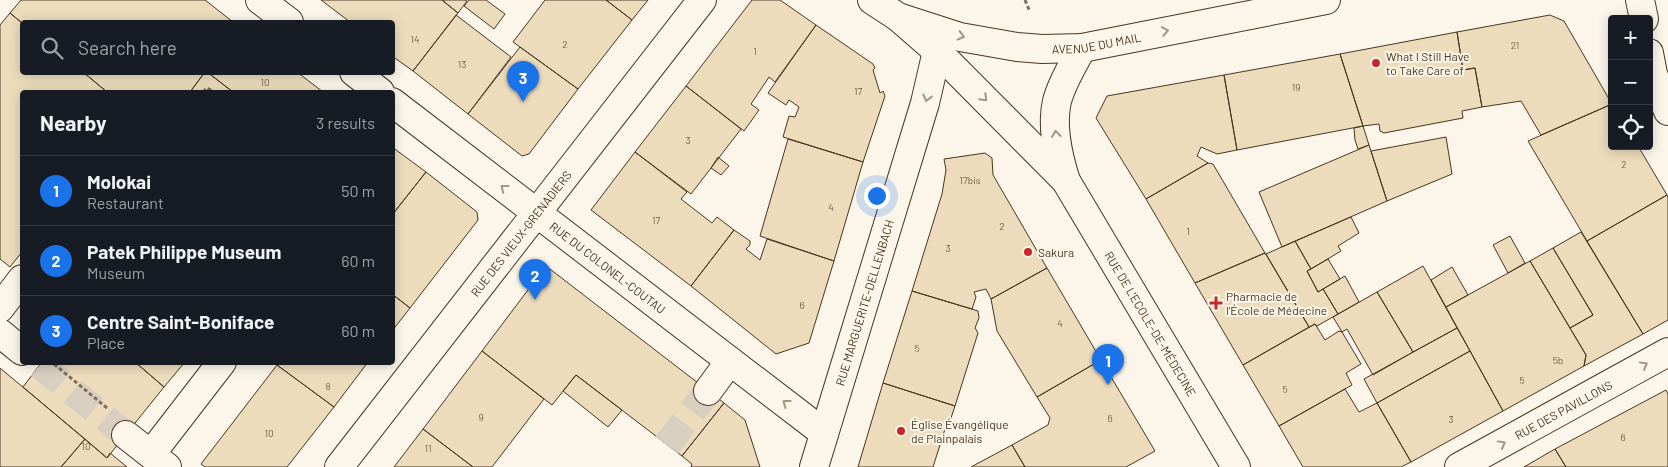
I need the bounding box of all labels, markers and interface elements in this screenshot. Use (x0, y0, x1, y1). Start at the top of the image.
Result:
map controls (1608, 15, 1653, 150)
button: + (1608, 15, 1653, 60)
search box (20, 20, 395, 75)
one-way arrow (1160, 27, 1169, 37)
one-way arrow (956, 30, 965, 41)
street label: AVENUE DU MAIL (1052, 30, 1142, 56)
house number: 14 (410, 33, 420, 45)
icon: search (38, 34, 66, 62)
text: Search here (78, 36, 177, 59)
house number: 2 (562, 38, 568, 50)
house number: 21 (1511, 39, 1519, 51)
house number: 1 (753, 45, 757, 57)
place label: What I Still Have to Take Care of (1386, 49, 1470, 77)
marker: What I Still Have to Take Care of (1370, 57, 1382, 69)
house number: 13 (458, 58, 466, 70)
button: − (1608, 60, 1653, 105)
pin: 3 (507, 61, 539, 102)
house number: 10 (260, 76, 270, 88)
house number: 19 (1292, 81, 1300, 93)
house number: 17 (854, 85, 862, 97)
one-way arrow (978, 92, 987, 101)
one-way arrow (922, 94, 932, 102)
button: locate (1608, 105, 1653, 150)
text: Nearby (40, 110, 106, 135)
text: 3 results (316, 113, 375, 132)
one-way arrow (1051, 129, 1062, 137)
house number: 3 (685, 134, 691, 146)
house number: 2 (1621, 158, 1627, 170)
street label: RUE DES VIEUX-GRENADIERS (467, 168, 574, 299)
text: Molokai (87, 170, 151, 193)
house number: 17bis (959, 174, 981, 186)
text: 1 (53, 181, 59, 200)
text: 50 m (341, 181, 375, 200)
your location (864, 183, 890, 209)
one-way arrow (501, 185, 510, 193)
text: Restaurant (87, 193, 164, 212)
house number: 4 (828, 201, 834, 213)
house number: 17 (652, 214, 660, 226)
street label: RUE MARGUERITE-DELLENBACH (832, 218, 896, 387)
street label: RUE DU COLONEL-COUTAU (547, 219, 668, 316)
house number: 2 (999, 220, 1005, 232)
house number: 1 (1186, 225, 1190, 237)
text: Patek Philippe Museum (87, 240, 281, 263)
house number: 3 (945, 242, 951, 254)
place label: Sakura (1038, 245, 1074, 259)
marker: Sakura (1022, 246, 1034, 258)
street label: RUE DE L'ECOLE-DE-MÉDECINE (1102, 249, 1199, 399)
text: 2 (52, 251, 60, 270)
text: 60 m (341, 251, 375, 270)
pin: 2 (519, 259, 551, 300)
text: Museum (87, 263, 145, 282)
place label: Pharmacie de l'École de Médecine (1226, 289, 1327, 317)
marker: Pharmacie de l'École de Médecine (1210, 297, 1222, 309)
house number: 6 (799, 299, 805, 311)
text: Centre Saint-Boniface (87, 310, 274, 333)
house number: 4 (1057, 317, 1063, 329)
text: 3 (52, 321, 60, 340)
text: 60 m (341, 321, 375, 340)
text: Place (87, 333, 125, 352)
house number: 5 (914, 342, 920, 354)
pin: 1 (1092, 344, 1124, 385)
house number: 5b (1553, 354, 1563, 366)
one-way arrow (1639, 362, 1648, 372)
house number: 5 (1519, 374, 1525, 386)
street label: RUE DES PAVILLONS (1512, 377, 1614, 442)
house number: 8 (325, 380, 331, 392)
house number: 5 (1282, 383, 1288, 395)
one-way arrow (782, 400, 792, 409)
house number: 9 (478, 411, 484, 423)
house number: 6 (1107, 412, 1113, 424)
house number: 3 (1448, 413, 1454, 425)
place label: Église Évangélique de Plainpalais (911, 417, 1009, 445)
marker: Église Évangélique de Plainpalais (895, 425, 907, 437)
house number: 10 (264, 427, 274, 439)
house number: 6 (1620, 431, 1626, 443)
house number: 10 (81, 440, 91, 452)
one-way arrow (1496, 440, 1505, 450)
house number: 11 (424, 442, 432, 454)

